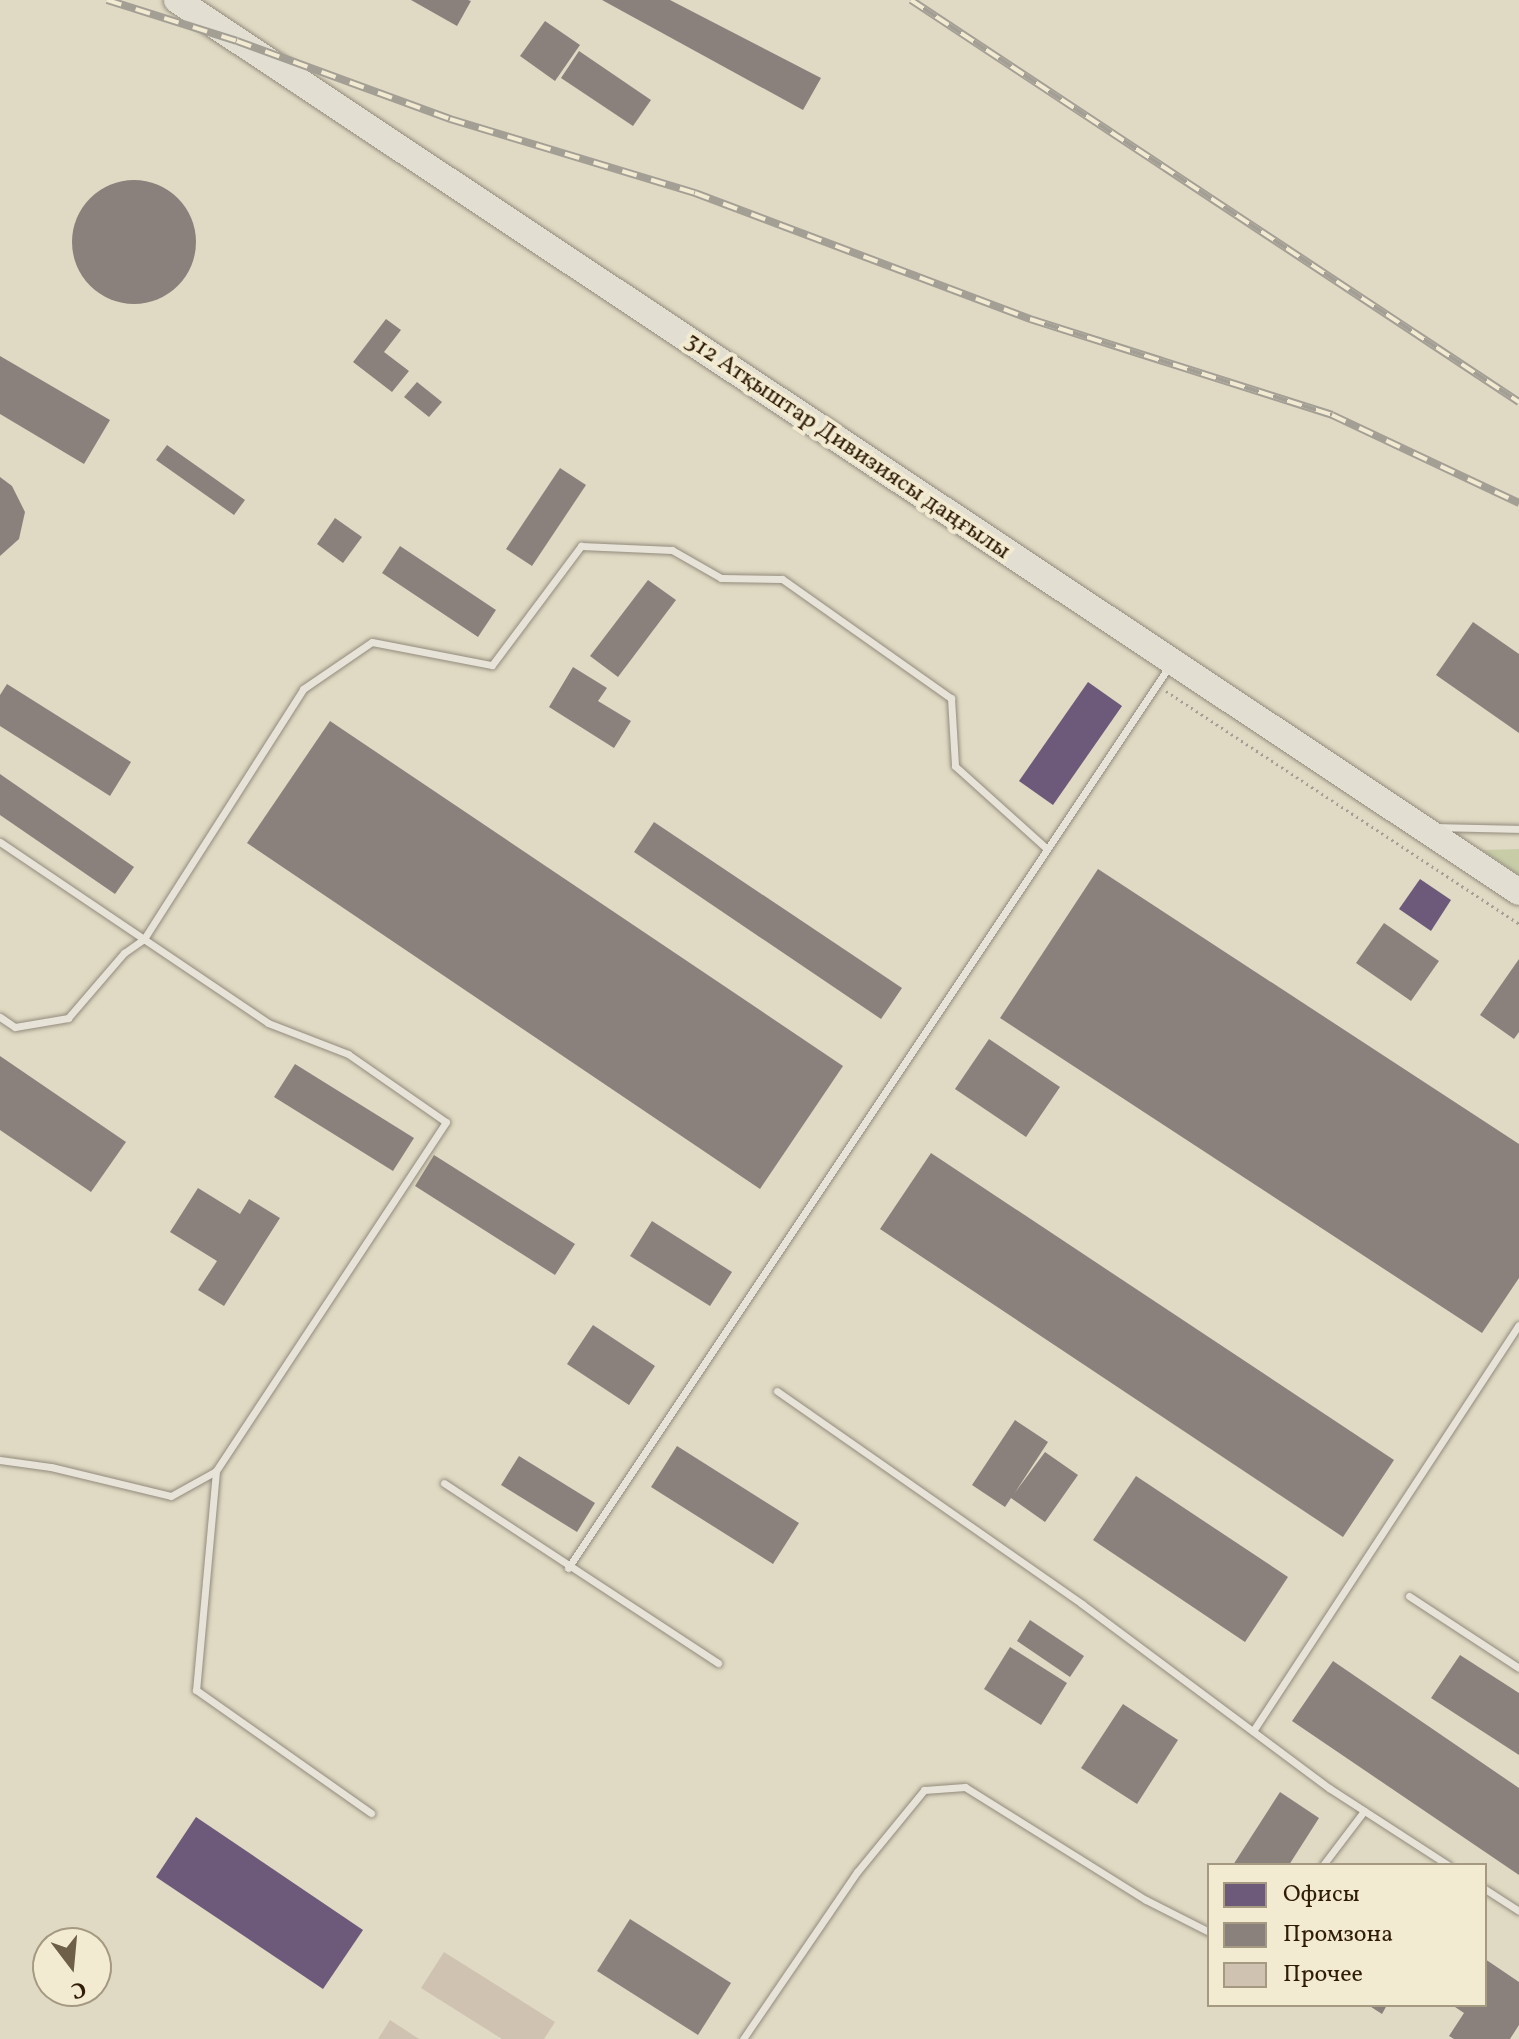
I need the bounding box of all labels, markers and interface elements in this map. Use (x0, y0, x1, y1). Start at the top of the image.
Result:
street label: 312 Атқыштар Дивизиясы даңғылы (679, 327, 1015, 567)
legend (1207, 1863, 1487, 2007)
text: Офисы (1283, 1878, 1360, 1912)
text: Промзона (1283, 1918, 1393, 1952)
north arrow (32, 1927, 112, 2007)
text: Прочее (1283, 1958, 1363, 1992)
text: С (67, 1972, 89, 2005)

